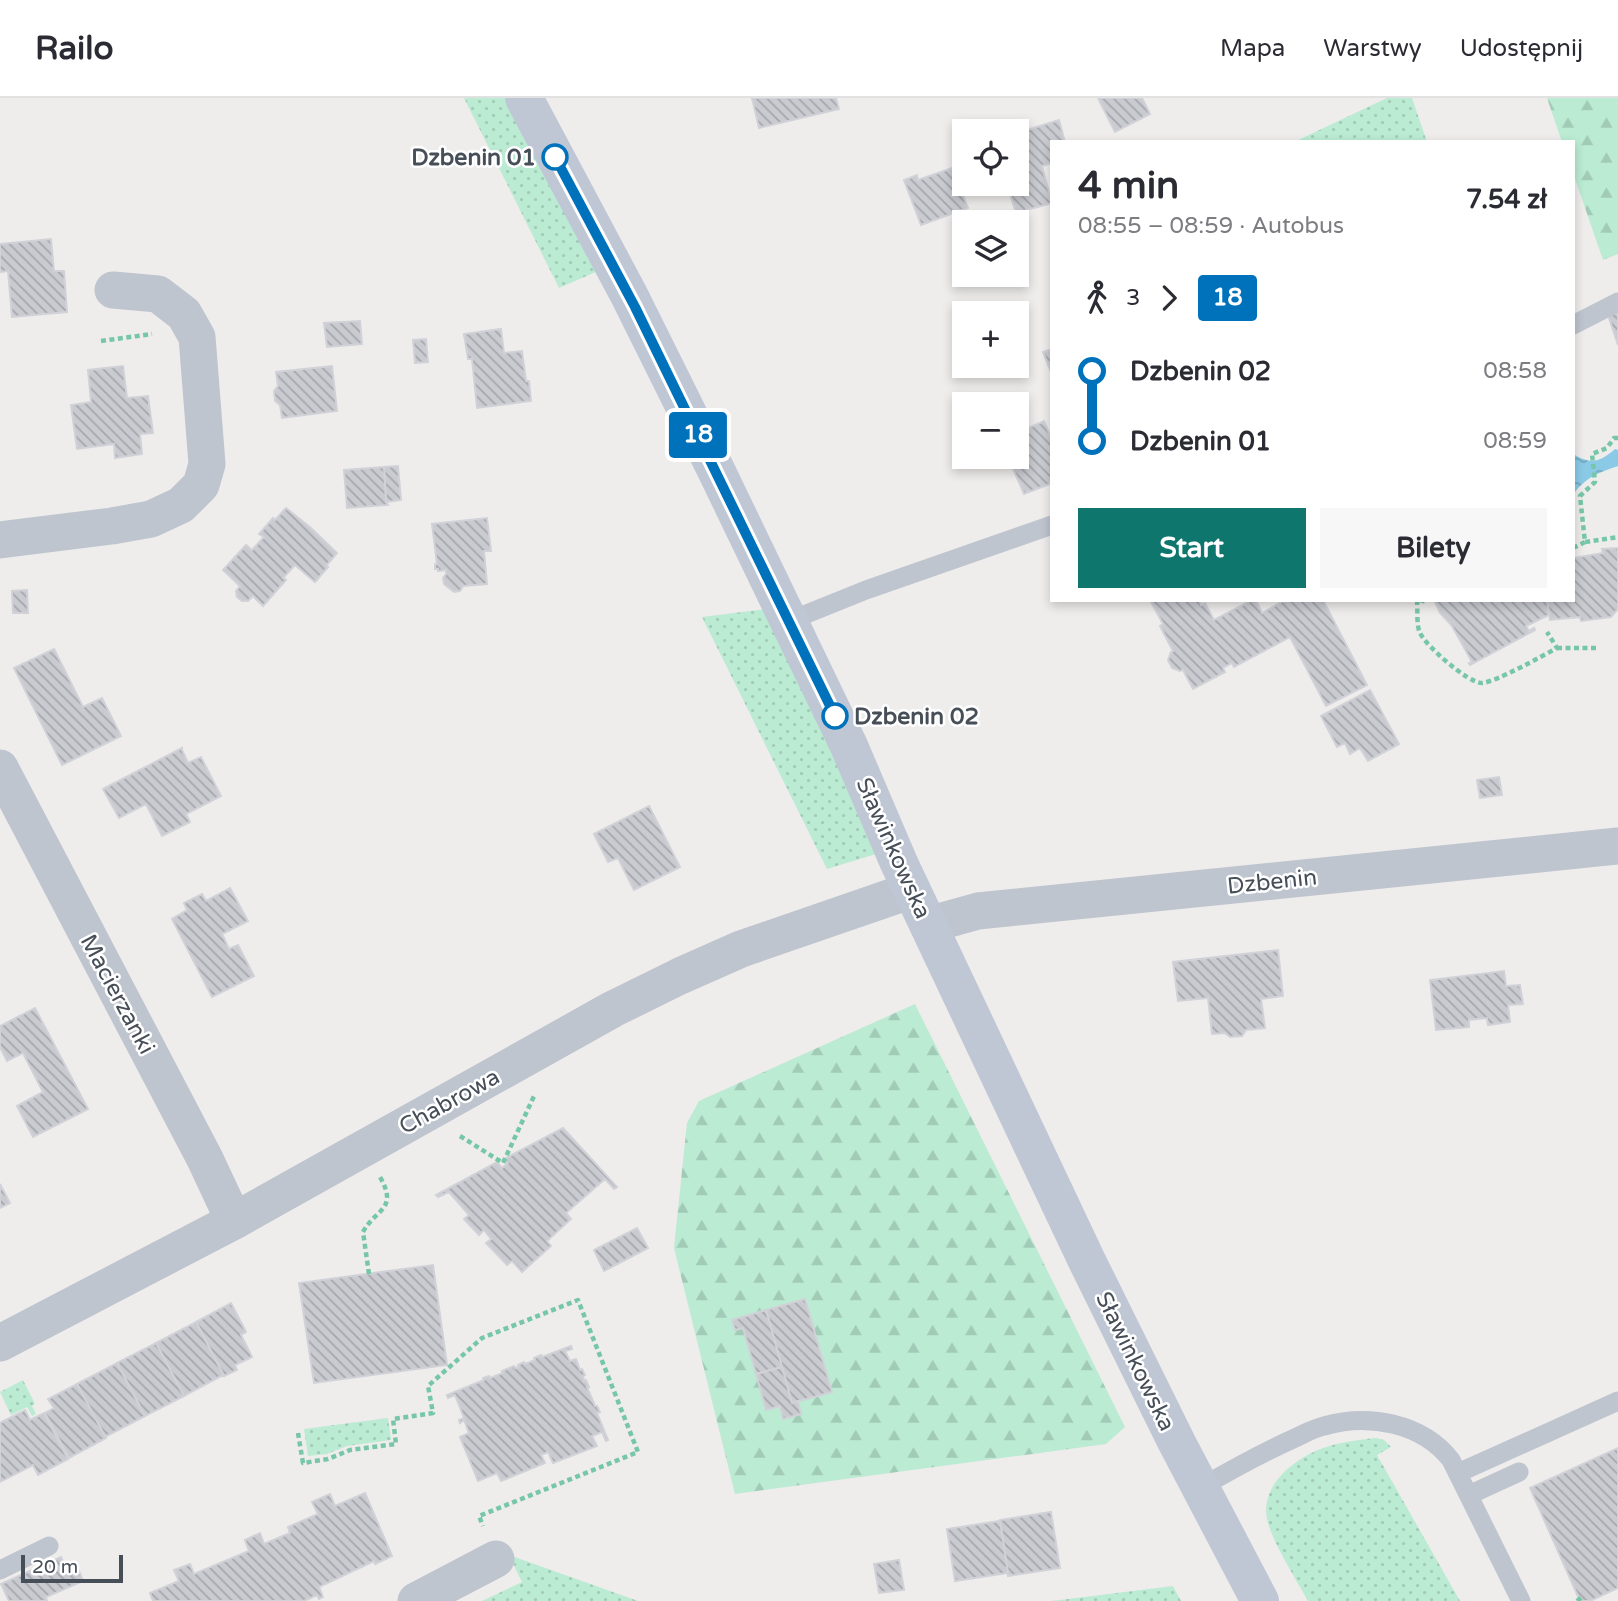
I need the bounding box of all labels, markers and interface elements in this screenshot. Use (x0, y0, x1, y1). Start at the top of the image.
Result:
text: Railo (35, 29, 114, 68)
text: Mapa (1220, 34, 1285, 63)
text: Warstwy (1323, 34, 1422, 63)
text: Udostępnij (1460, 34, 1583, 63)
map controls (952, 119, 1029, 469)
button: locate (952, 119, 1029, 196)
place label: Dzbenin 01 (411, 144, 536, 172)
marker: Dzbenin 01 (542, 144, 568, 170)
text: 4 min (1078, 163, 1179, 209)
text: 7.54 zł (1466, 184, 1547, 215)
button: layers (952, 210, 1029, 287)
text: 08:55 – 08:59 · Autobus (1078, 212, 1344, 240)
icon: walk (1078, 279, 1116, 317)
icon: forward (1150, 279, 1188, 317)
text: 18 (1212, 283, 1243, 312)
text: 3 (1126, 284, 1140, 312)
button: + (952, 301, 1029, 378)
text: Dzbenin 02 (1130, 356, 1271, 387)
text: 08:58 (1483, 357, 1547, 385)
button: − (952, 392, 1029, 469)
line badge: 18 (666, 412, 730, 458)
text: 18 (683, 420, 713, 449)
text: Dzbenin 01 (1130, 426, 1271, 457)
text: 08:59 (1483, 427, 1547, 455)
button: Start (1078, 508, 1306, 588)
button: Bilety (1320, 508, 1547, 588)
marker: Dzbenin 02 (822, 703, 848, 729)
place label: Dzbenin 02 (854, 703, 979, 731)
street label: Sławinkowska (849, 774, 937, 923)
street label: Dzbenin (1226, 863, 1318, 901)
street label: Macierzanki (74, 930, 160, 1059)
street label: Chabrowa (394, 1063, 505, 1141)
street label: Sławinkowska (1089, 1287, 1181, 1436)
scale bar (21, 1552, 122, 1584)
text: 20 m (32, 1556, 78, 1578)

